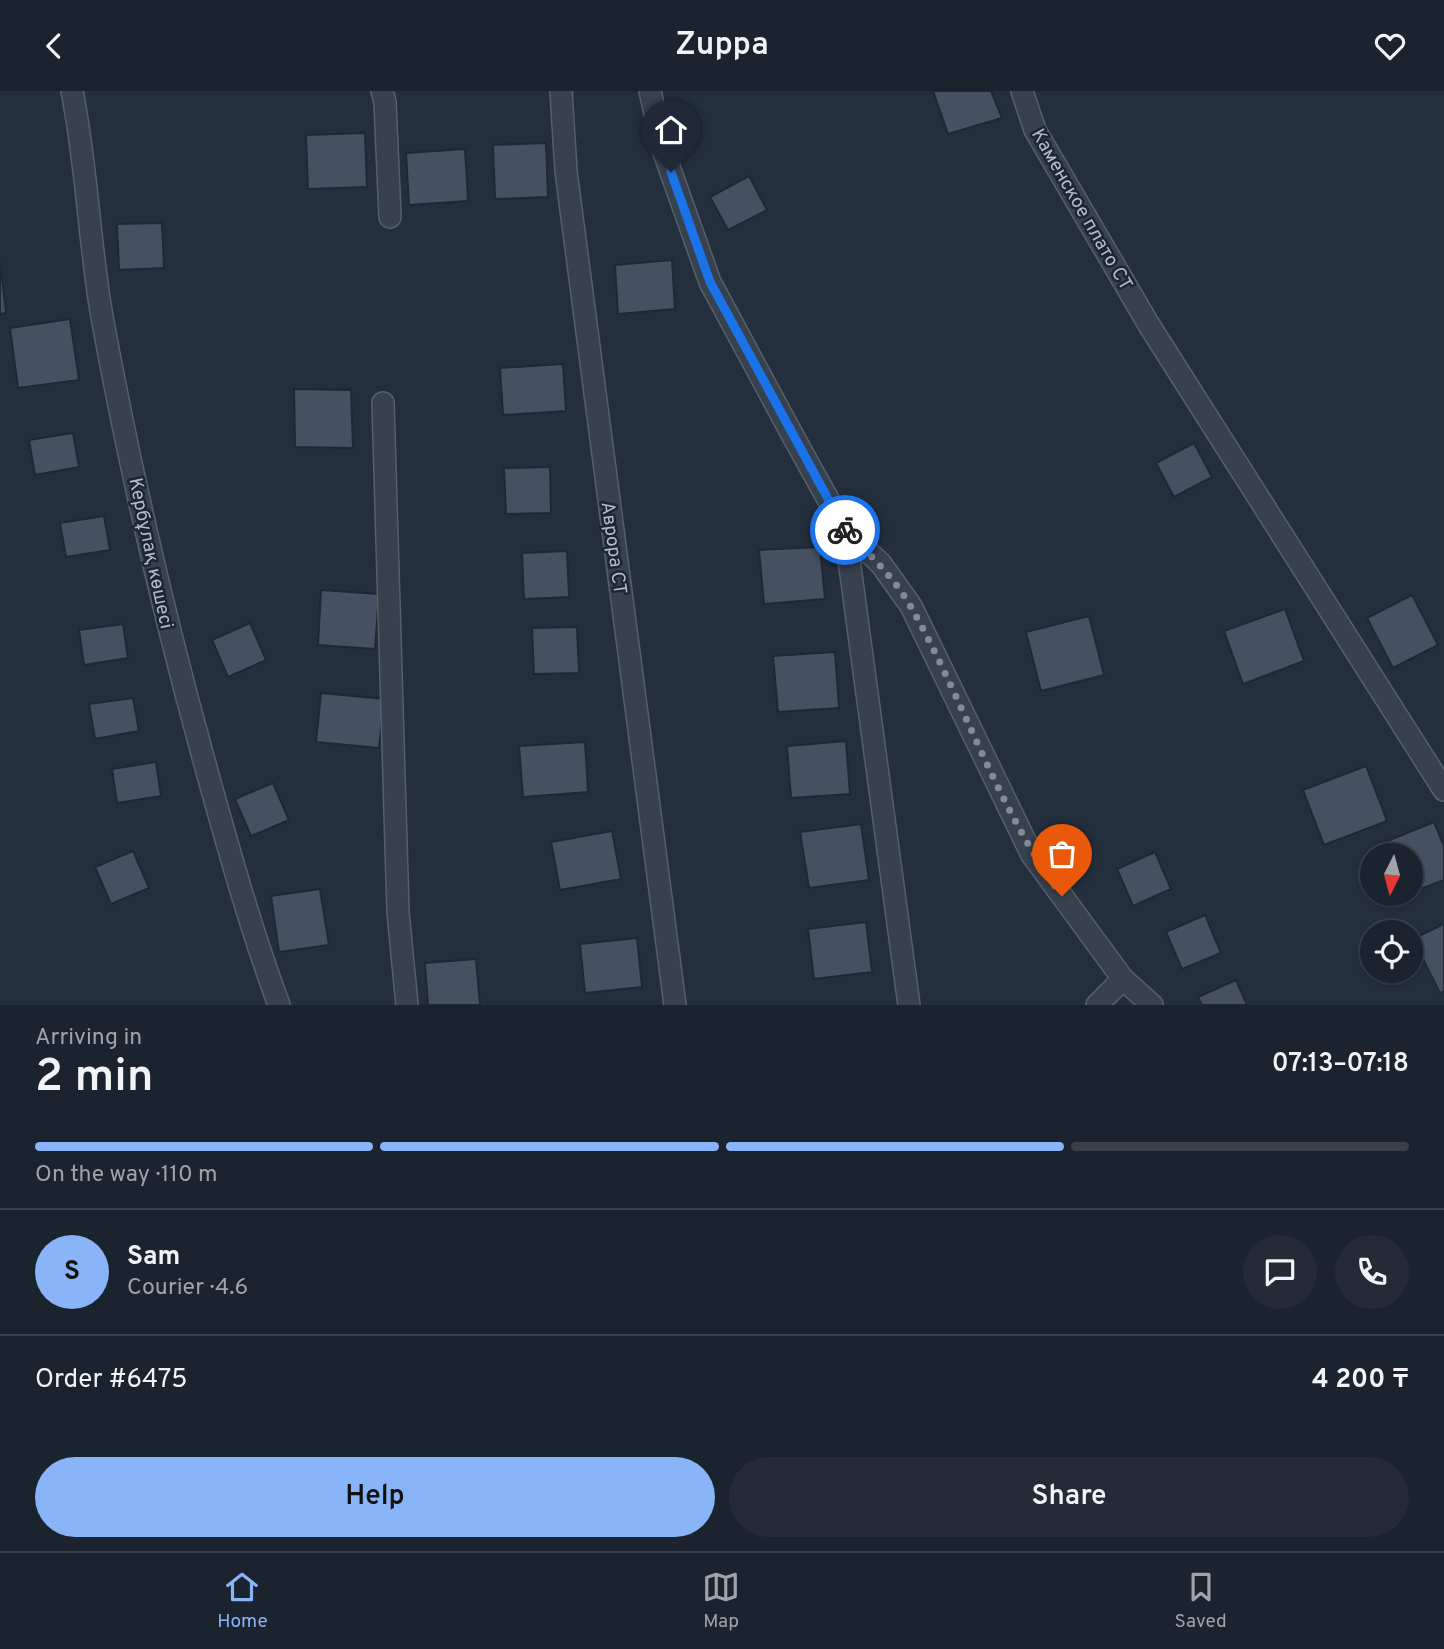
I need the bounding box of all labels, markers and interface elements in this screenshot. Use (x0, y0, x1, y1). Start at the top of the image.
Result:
text: Zuppa (675, 26, 769, 66)
icon: back (35, 27, 73, 65)
icon: heart (1371, 27, 1409, 65)
pin (641, 100, 701, 172)
icon: home (652, 111, 690, 149)
street label: Каменское плато СТ (1025, 125, 1137, 295)
street label: Кербұлақ көшесі (122, 476, 178, 631)
courier (810, 495, 880, 565)
street label: Аврора СТ (595, 500, 631, 596)
icon: bike (826, 511, 864, 549)
pin (1032, 824, 1092, 896)
icon: bag (1043, 835, 1081, 873)
north arrow (1360, 843, 1423, 907)
map controls (1360, 843, 1423, 983)
button: locate (1360, 920, 1423, 983)
text: Arriving in (35, 1024, 142, 1053)
text: 07:13–07:18 (1272, 1048, 1409, 1081)
text: 2 min (35, 1049, 154, 1108)
text: On the way · 110 m (35, 1161, 218, 1190)
button: chat (1243, 1235, 1317, 1309)
button: phone (1335, 1235, 1409, 1309)
text: Sam (127, 1241, 180, 1274)
text: S (64, 1256, 80, 1289)
text: Courier · 4.6 (127, 1274, 248, 1303)
text: Order #6475 (35, 1364, 188, 1397)
text: 4 200 ₸ (1312, 1364, 1409, 1397)
button: Help (35, 1457, 715, 1537)
button: Share (729, 1457, 1409, 1537)
tab: Home (217, 1568, 268, 1634)
tab: Map (702, 1568, 740, 1634)
tab: Saved (1175, 1568, 1227, 1634)

